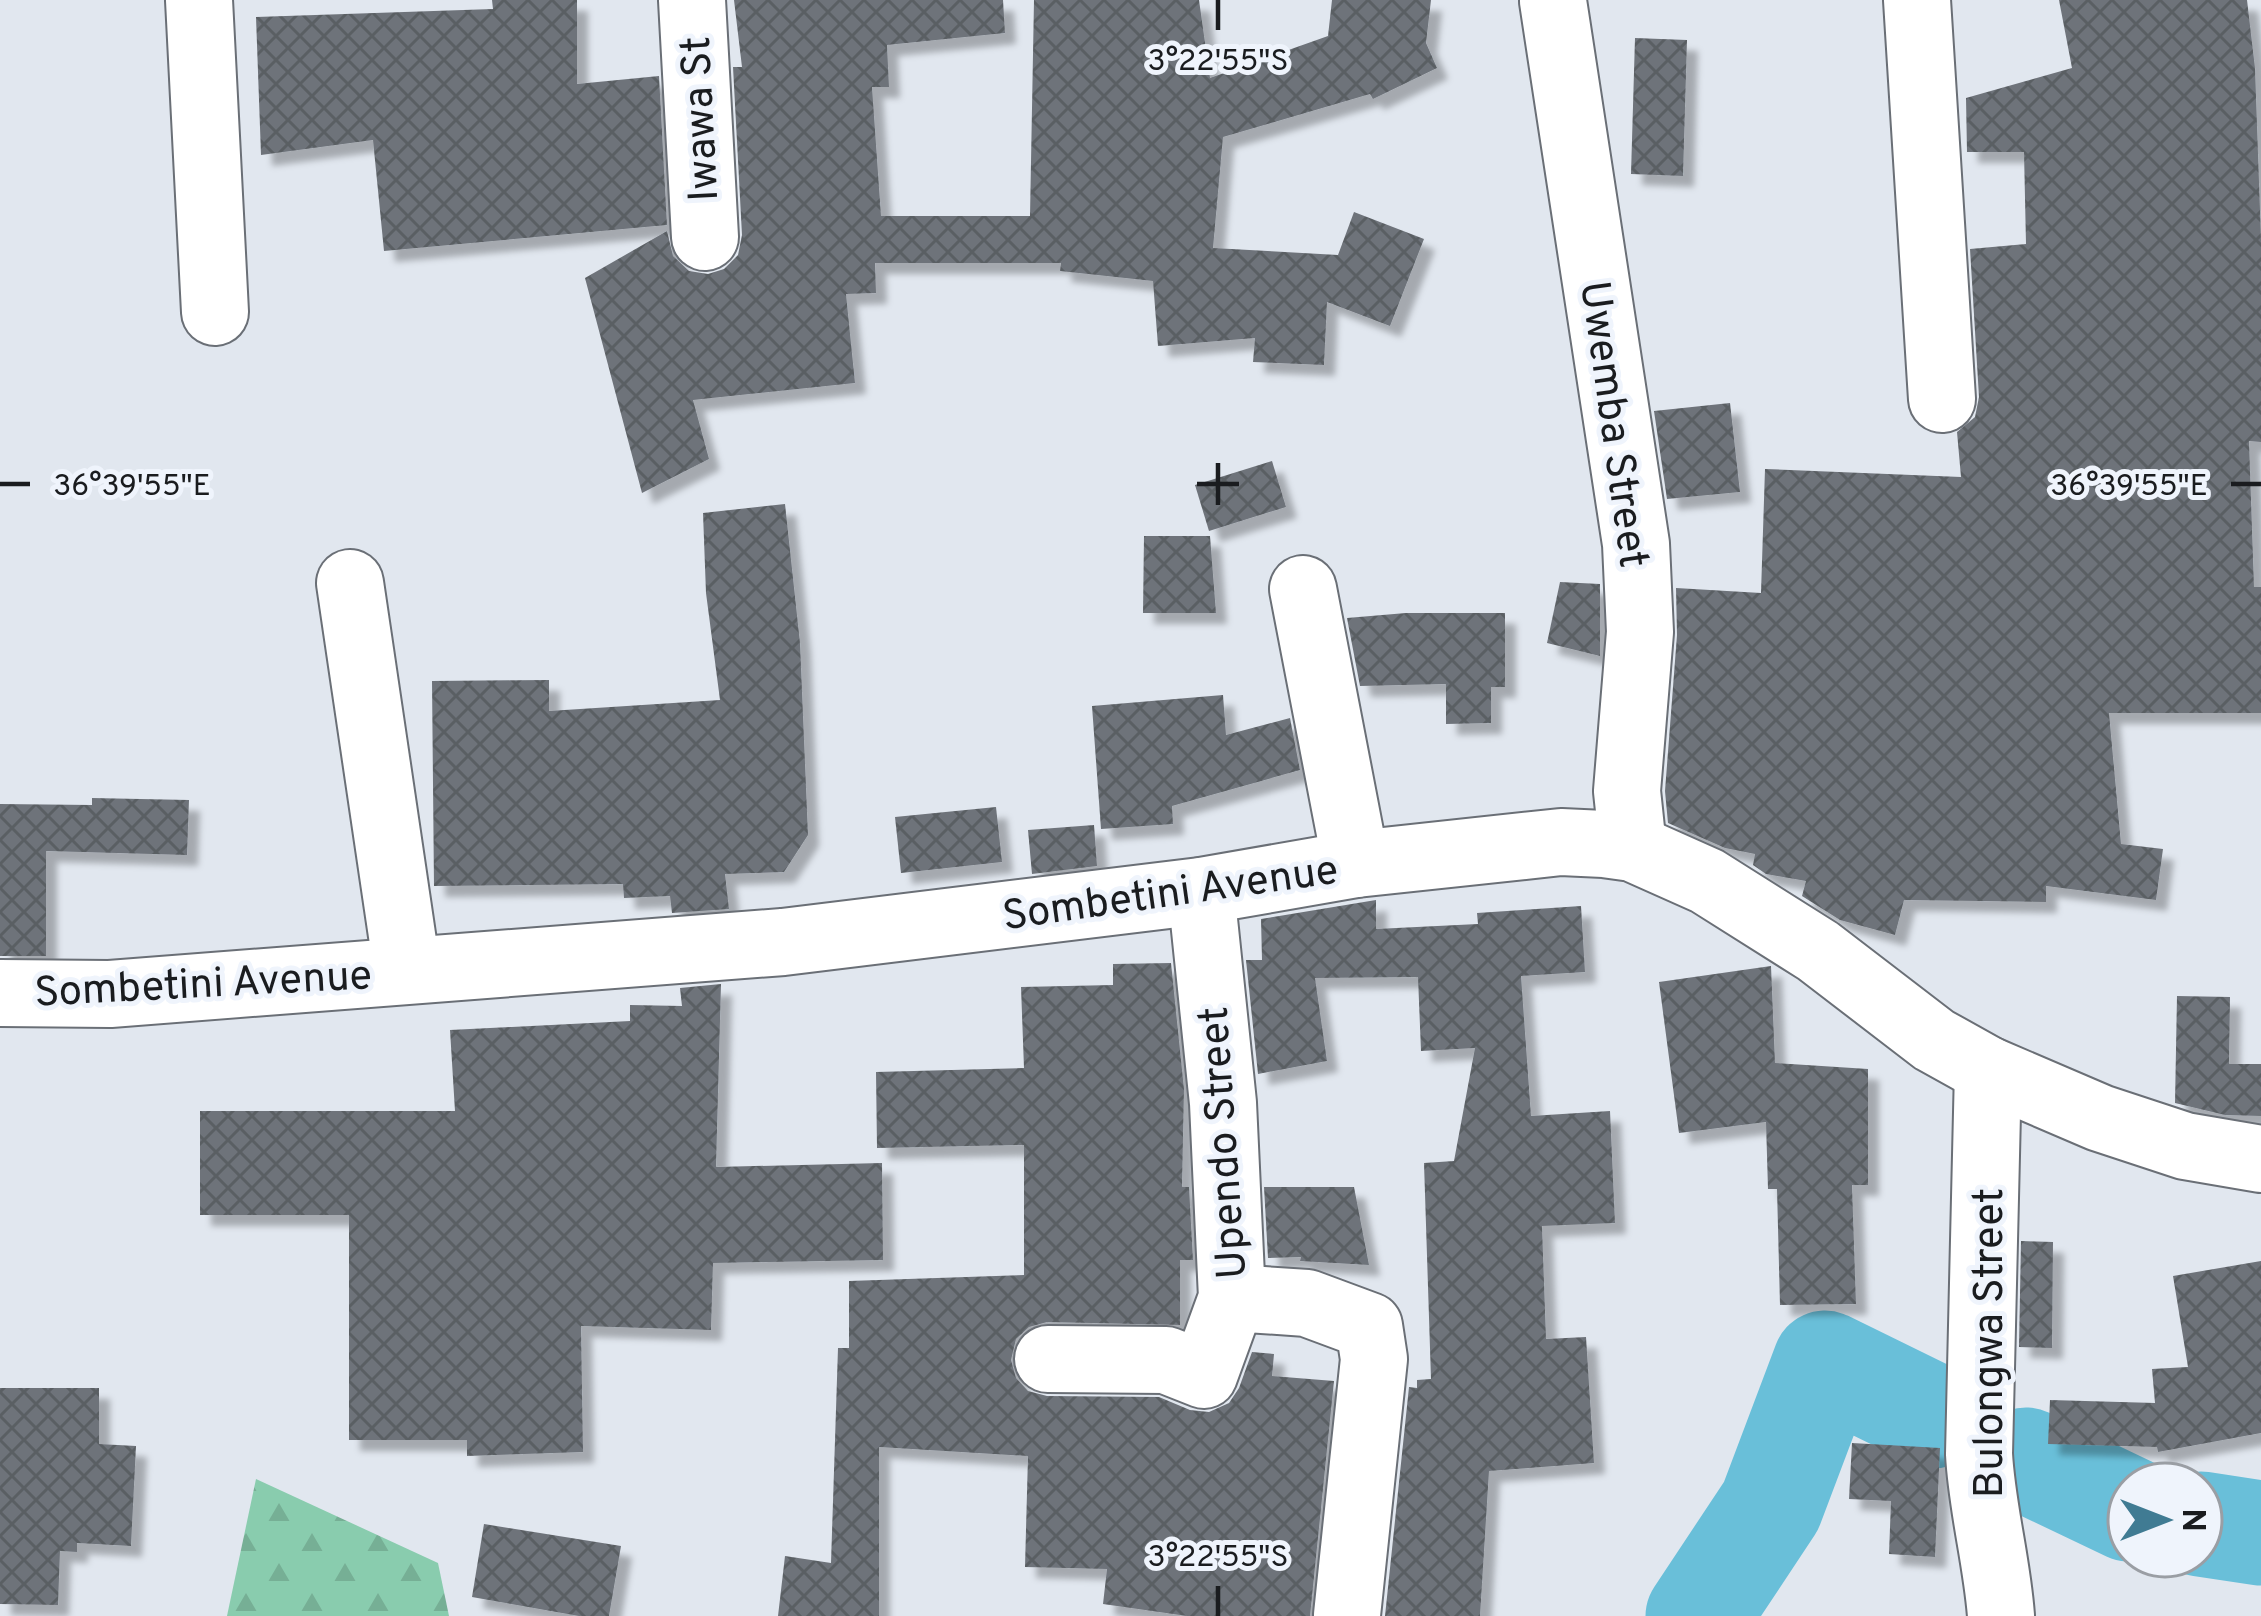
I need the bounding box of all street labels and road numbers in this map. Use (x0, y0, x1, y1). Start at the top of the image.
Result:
street label: Iwawa St (672, 35, 733, 203)
street label: Uwemba Street (1565, 278, 1658, 571)
street label: Sombetini Avenue (999, 846, 1342, 945)
street label: Sombetini Avenue (33, 951, 374, 1022)
street label: Upendo Street (1190, 1005, 1261, 1281)
street label: Bulongwa Street (1965, 1188, 2018, 1498)

